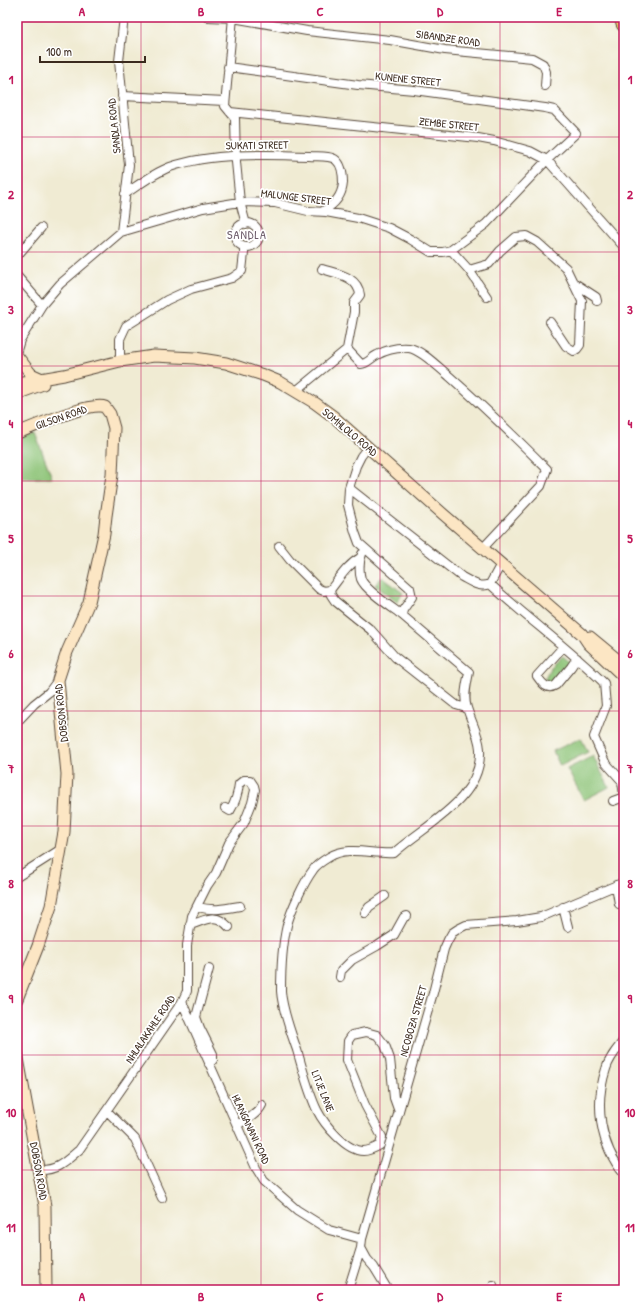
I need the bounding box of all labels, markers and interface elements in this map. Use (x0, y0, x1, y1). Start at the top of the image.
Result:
text: A (79, 2, 86, 20)
text: B (198, 2, 205, 20)
text: C (316, 2, 324, 20)
text: D (437, 2, 444, 20)
text: E (556, 2, 562, 20)
street label: SIBANDZE ROAD (415, 27, 482, 50)
scale bar (40, 38, 145, 64)
text: 100 m (46, 43, 72, 60)
street label: KUNENE STREET (375, 69, 442, 89)
text: 1 (9, 70, 14, 88)
text: 1 (628, 70, 633, 88)
street label: SANDLA ROAD (104, 97, 124, 154)
street label: ZEMBE STREET (418, 114, 480, 134)
street label: SUKATI STREET (226, 137, 289, 153)
text: 2 (8, 185, 15, 203)
text: 2 (627, 185, 634, 203)
street label: MALUNGE STREET (260, 186, 333, 208)
district label: SANDLA (227, 226, 267, 243)
text: 3 (8, 300, 14, 318)
text: 3 (627, 300, 633, 318)
street label: GILSON ROAD (34, 401, 89, 432)
street label: SOMHLOLO ROAD (320, 405, 381, 460)
text: 4 (9, 414, 14, 432)
text: 4 (628, 414, 633, 432)
text: 5 (8, 529, 14, 547)
text: 5 (627, 529, 633, 547)
text: 6 (8, 644, 14, 662)
text: 6 (627, 644, 633, 662)
street label: DOBSON ROAD (51, 683, 71, 743)
text: 7 (7, 759, 15, 777)
text: 7 (626, 759, 634, 777)
text: 8 (8, 874, 14, 892)
text: 8 (627, 874, 633, 892)
street label: NCOBOZA STREET (396, 983, 430, 1058)
text: 9 (9, 989, 14, 1007)
text: 9 (628, 989, 633, 1007)
street label: NHLALAKAHLE ROAD (122, 992, 178, 1066)
street label: LITJE LANE (308, 1068, 338, 1114)
street label: HLANGANANI ROAD (229, 1092, 274, 1167)
text: 10 (6, 1103, 16, 1121)
text: 10 (625, 1103, 635, 1121)
street label: DOBSON ROAD (27, 1141, 51, 1202)
text: 11 (6, 1218, 16, 1236)
text: 11 (625, 1218, 635, 1236)
text: A (79, 1287, 86, 1305)
text: B (198, 1287, 205, 1305)
text: C (316, 1287, 324, 1305)
text: D (437, 1287, 444, 1305)
text: E (556, 1287, 562, 1305)

